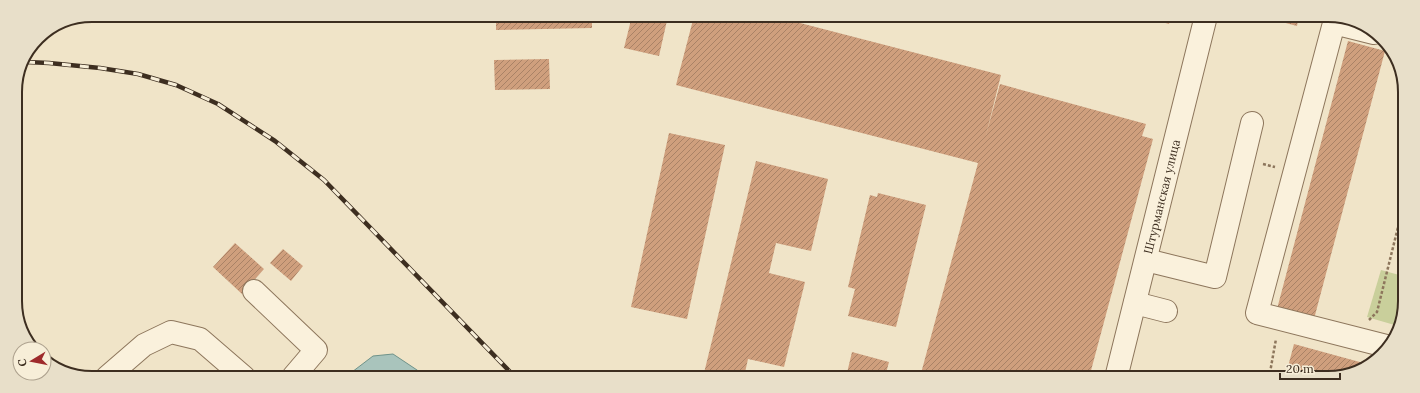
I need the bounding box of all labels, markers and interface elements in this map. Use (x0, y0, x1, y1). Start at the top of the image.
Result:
street label: Штурманская улица (1140, 138, 1183, 255)
north arrow (12, 341, 52, 381)
scale bar (1280, 355, 1340, 381)
text: С (15, 357, 30, 368)
text: 20 m (1286, 361, 1314, 376)

